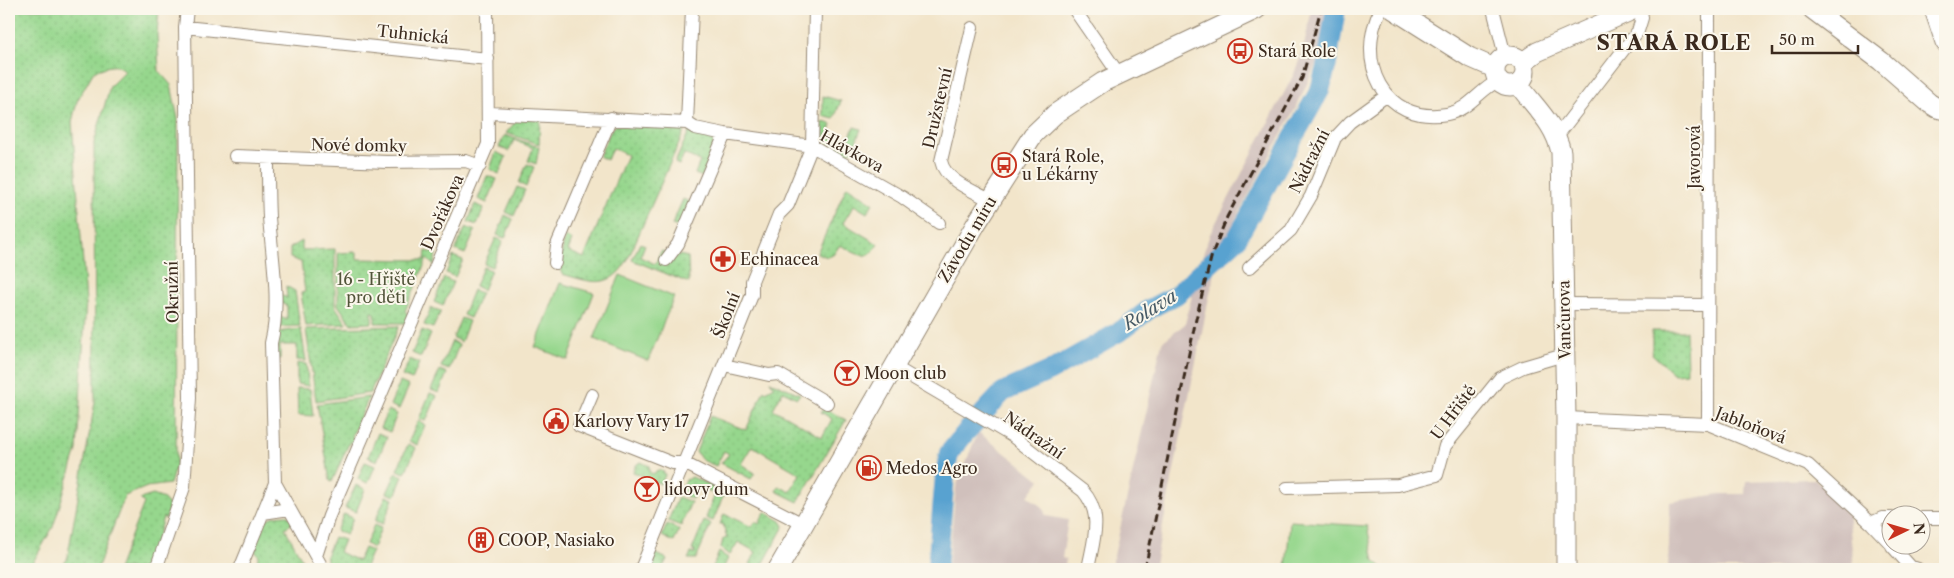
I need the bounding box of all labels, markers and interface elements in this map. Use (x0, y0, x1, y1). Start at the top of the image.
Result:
street label: Tuhnická (376, 20, 450, 48)
scale bar (1772, 22, 1858, 54)
district label: STARÁ ROLE (1597, 30, 1751, 55)
text: 50 m (1779, 30, 1815, 49)
bus stop icon: Stará Role (1227, 38, 1253, 64)
place label: Stará Role (1258, 41, 1336, 61)
street label: Družstevní (918, 65, 956, 150)
street label: Javorová (1684, 124, 1704, 192)
street label: Hlávkova (817, 125, 888, 177)
street label: Nádražní (1284, 126, 1334, 196)
street label: Nové domky (311, 134, 408, 156)
place label: Stará Role, u Lékárny (1022, 146, 1104, 184)
bus stop icon: Stará Role, u Lékárny (991, 152, 1017, 178)
street label: Dvořákova (416, 171, 468, 253)
street label: Závodu míru (933, 192, 1001, 286)
pharmacy icon: Echinacea (710, 246, 736, 272)
place label: Echinacea (740, 249, 819, 269)
street label: Okružní (161, 261, 183, 323)
park label: 16 - Hřiště pro děti (337, 269, 415, 307)
street label: Vančurova (1553, 280, 1575, 361)
water label: Rolava (1117, 285, 1181, 336)
street label: Školní (707, 289, 744, 341)
bar icon: Moon club (834, 360, 860, 386)
place label: Moon club (864, 363, 946, 383)
street label: U Hřiště (1426, 381, 1480, 443)
street label: Jabloňová (1710, 401, 1790, 448)
street label: Nádražní (1000, 407, 1068, 463)
public building icon: Karlovy Vary 17 (543, 408, 569, 434)
place label: Karlovy Vary 17 (574, 411, 689, 431)
fuel station icon: Medos Agro (856, 455, 882, 481)
place label: Medos Agro (886, 458, 978, 478)
bar icon: lidovy dum (634, 476, 660, 502)
place label: lidovy dum (664, 479, 749, 499)
north arrow (1882, 506, 1932, 556)
text: N (1909, 522, 1928, 536)
building icon: COOP, Nasiako (468, 527, 494, 553)
place label: COOP, Nasiako (498, 530, 615, 550)

